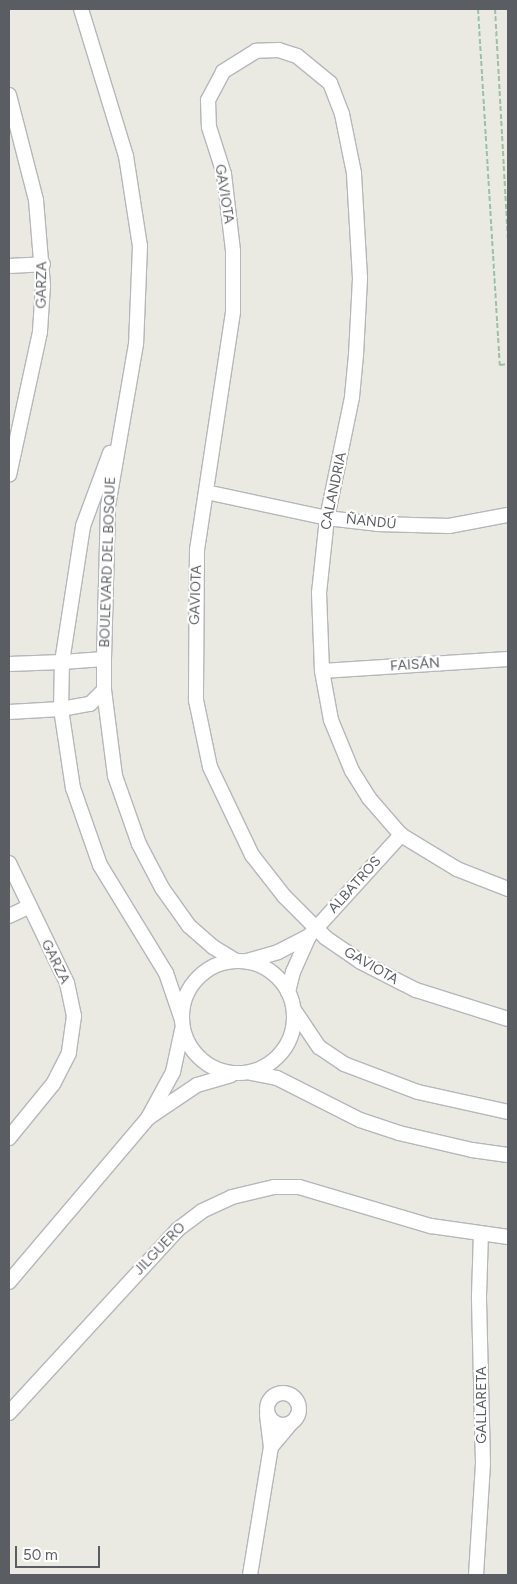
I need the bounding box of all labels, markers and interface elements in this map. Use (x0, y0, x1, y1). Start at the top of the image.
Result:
street label: GAVIOTA (211, 163, 237, 225)
street label: GARZA (33, 261, 51, 309)
street label: CALANDRIA (318, 451, 350, 531)
street label: BOULEVARD DEL BOSQUE (97, 476, 119, 648)
street label: ÑANDÚ (345, 511, 397, 533)
street label: GAVIOTA (187, 565, 205, 625)
street label: FAISÁN (390, 655, 440, 675)
street label: ALBATROS (325, 853, 385, 917)
street label: GARZA (37, 937, 73, 987)
street label: GAVIOTA (341, 944, 401, 988)
street label: JILGUERO (131, 1219, 189, 1279)
street label: GALLARETA (474, 1366, 490, 1444)
scale bar (18, 1536, 102, 1568)
text: 50 m (23, 1546, 58, 1564)

